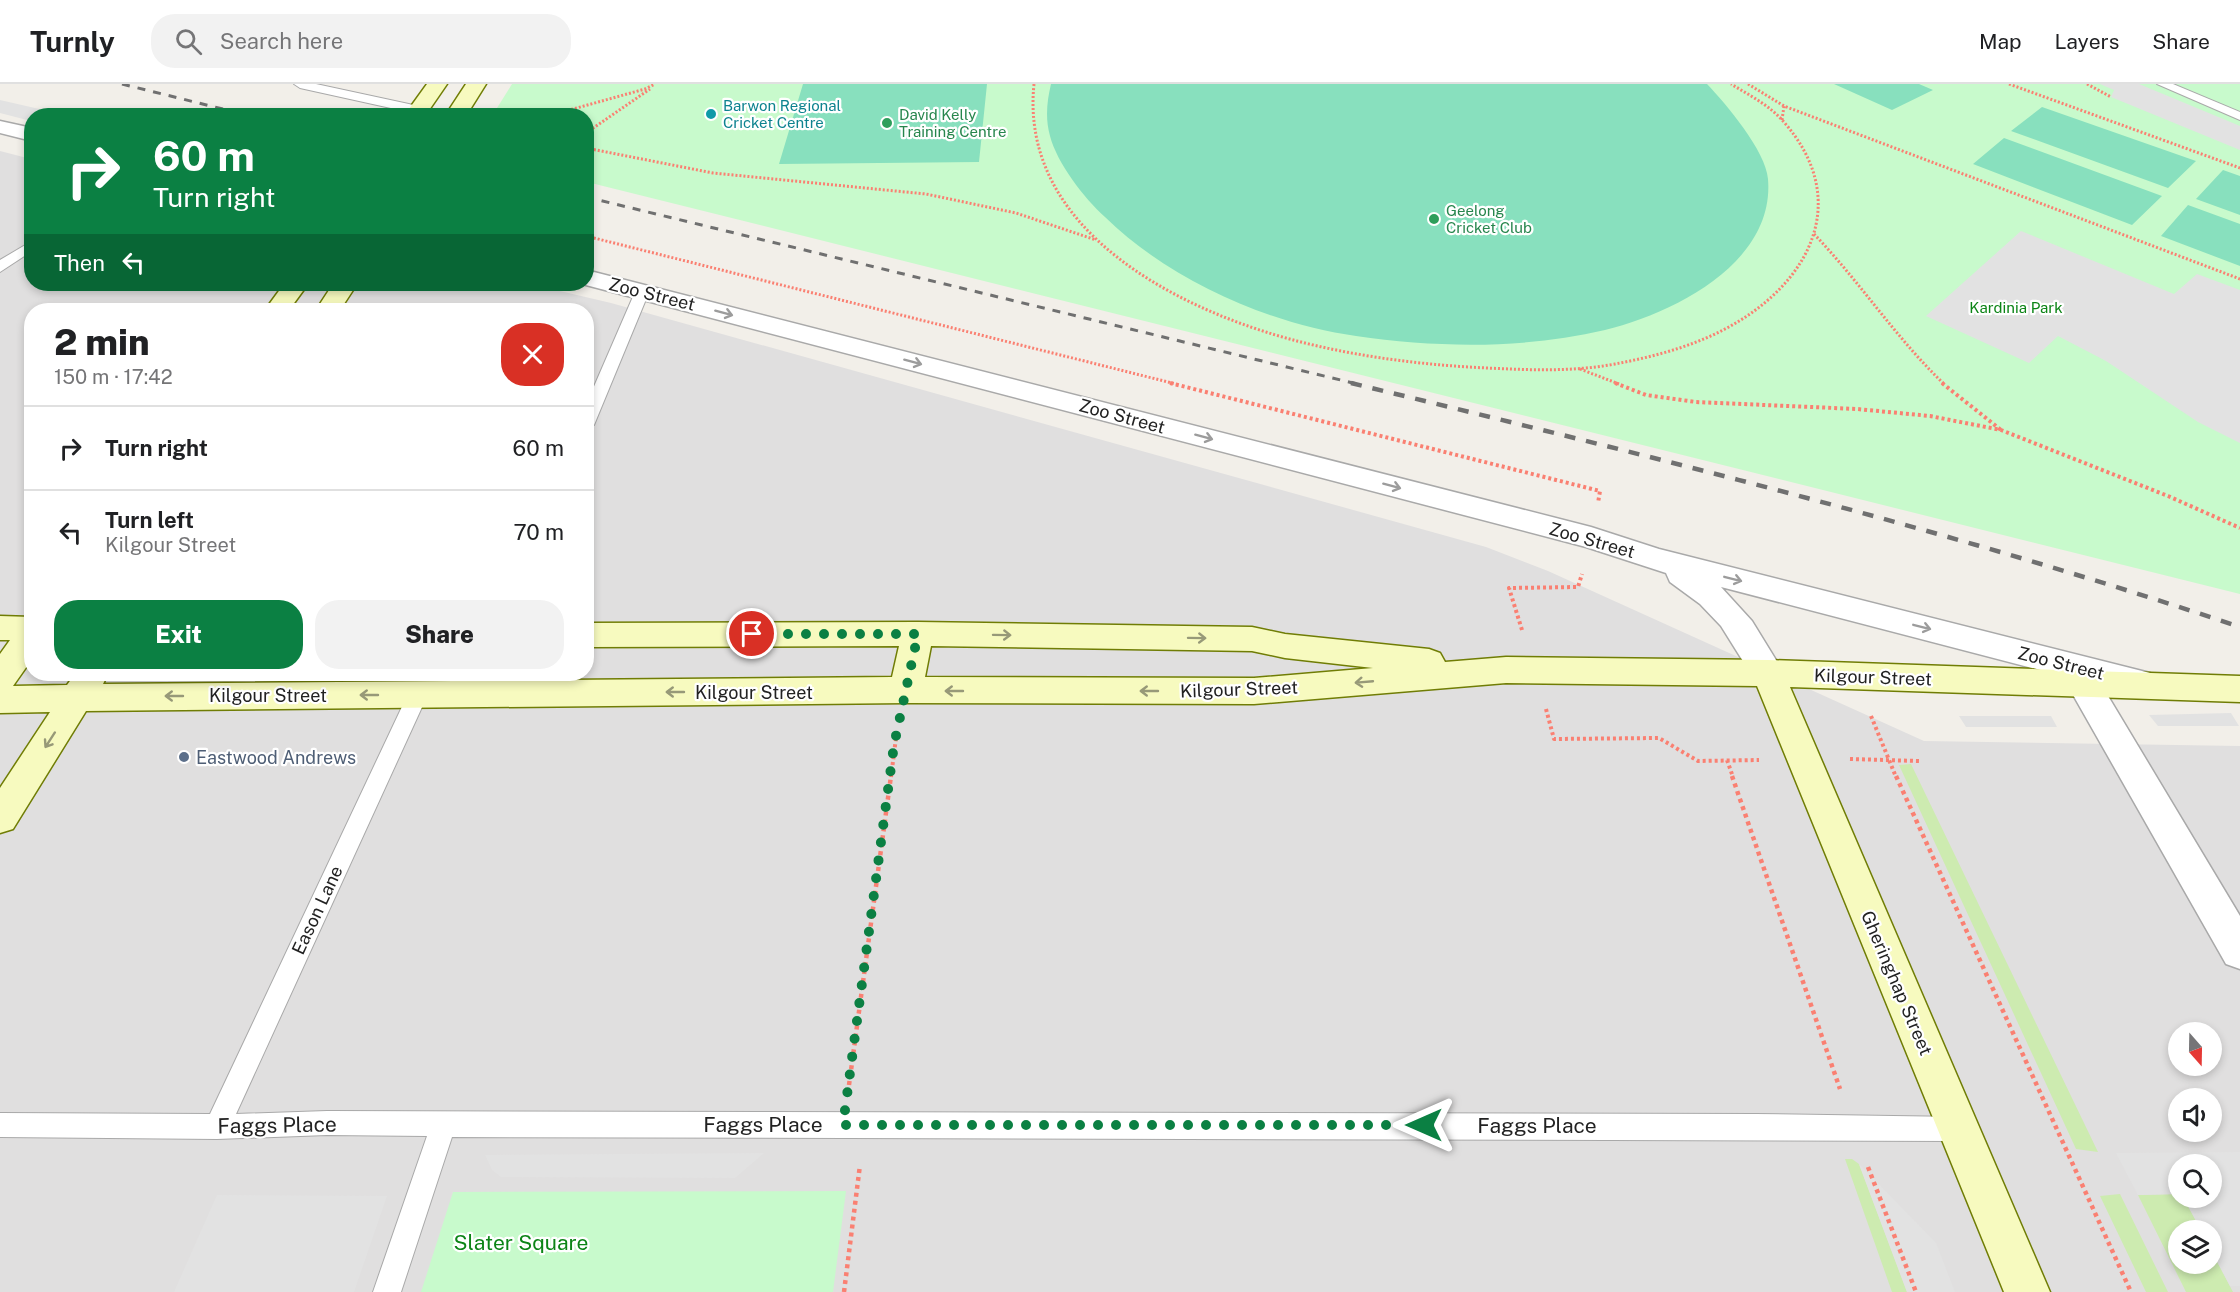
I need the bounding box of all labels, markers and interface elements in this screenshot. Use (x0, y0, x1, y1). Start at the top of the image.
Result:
search box (151, 14, 571, 68)
text: Turnly (30, 25, 115, 58)
icon: search (172, 25, 205, 58)
text: Search here (220, 28, 343, 54)
text: Map (1979, 29, 2022, 54)
text: Layers (2055, 29, 2119, 54)
text: Share (2152, 29, 2210, 54)
place label: Barwon Regional Cricket Centre (723, 97, 841, 131)
place label: David Kelly Training Centre (899, 106, 1006, 140)
marker: Barwon Regional Cricket Centre (704, 107, 718, 121)
marker: David Kelly Training Centre (880, 116, 894, 130)
text: 60 m (153, 131, 255, 180)
icon: right (54, 132, 132, 210)
text: Turn right (153, 181, 276, 213)
place label: Geelong Cricket Club (1446, 202, 1532, 236)
marker: Geelong Cricket Club (1427, 212, 1441, 226)
icon: left (117, 246, 150, 279)
text: Then (54, 250, 105, 276)
street label: Zoo Street (607, 273, 697, 315)
park label: Kardinia Park (1969, 299, 2063, 316)
one-way arrow (715, 308, 734, 319)
text: 2 min (54, 321, 150, 363)
button: close (501, 323, 564, 386)
one-way arrow (903, 357, 922, 368)
text: 150 m · 17:42 (54, 365, 173, 389)
street label: Zoo Street (1077, 394, 1167, 438)
icon: right (54, 432, 87, 465)
one-way arrow (1194, 432, 1213, 444)
text: Turn right (105, 435, 208, 461)
text: 60 m (513, 435, 564, 461)
one-way arrow (1382, 481, 1401, 493)
text: Turn left (105, 507, 194, 533)
icon: left (54, 516, 87, 549)
street label: Zoo Street (1547, 518, 1637, 562)
text: 70 m (513, 519, 564, 545)
text: Kilgour Street (105, 533, 236, 557)
one-way arrow (1724, 574, 1743, 586)
button: Exit (54, 600, 303, 669)
button: Share (315, 600, 564, 669)
pin (726, 608, 777, 659)
icon: arrive (735, 617, 768, 650)
one-way arrow (1912, 622, 1931, 634)
one-way arrow (991, 629, 1011, 641)
one-way arrow (1186, 632, 1206, 644)
street label: Zoo Street (2016, 642, 2106, 684)
street label: Kilgour Street (1814, 664, 1932, 690)
street label: Kilgour Street (1180, 676, 1298, 702)
one-way arrow (1355, 677, 1375, 688)
street label: Kilgour Street (695, 682, 813, 703)
street label: Kilgour Street (209, 685, 327, 706)
one-way arrow (944, 685, 964, 697)
one-way arrow (1139, 685, 1159, 697)
one-way arrow (665, 686, 685, 698)
one-way arrow (360, 689, 380, 701)
one-way arrow (165, 690, 185, 702)
one-way arrow (43, 732, 56, 749)
place label: Eastwood Andrews (196, 747, 356, 768)
marker: Eastwood Andrews (177, 750, 191, 764)
street label: Eason Lane (287, 862, 347, 958)
street label: Gheringhap Street (1857, 908, 1937, 1058)
north arrow (2168, 1022, 2222, 1076)
map controls (2168, 1022, 2222, 1274)
button: sound (2168, 1088, 2222, 1142)
position arrow (1392, 1093, 1456, 1157)
street label: Faggs Place (217, 1111, 337, 1139)
street label: Faggs Place (703, 1112, 823, 1137)
street label: Faggs Place (1477, 1113, 1597, 1138)
button: search (2168, 1154, 2222, 1208)
button: layers (2168, 1220, 2222, 1274)
park label: Slater Square (454, 1230, 588, 1255)

